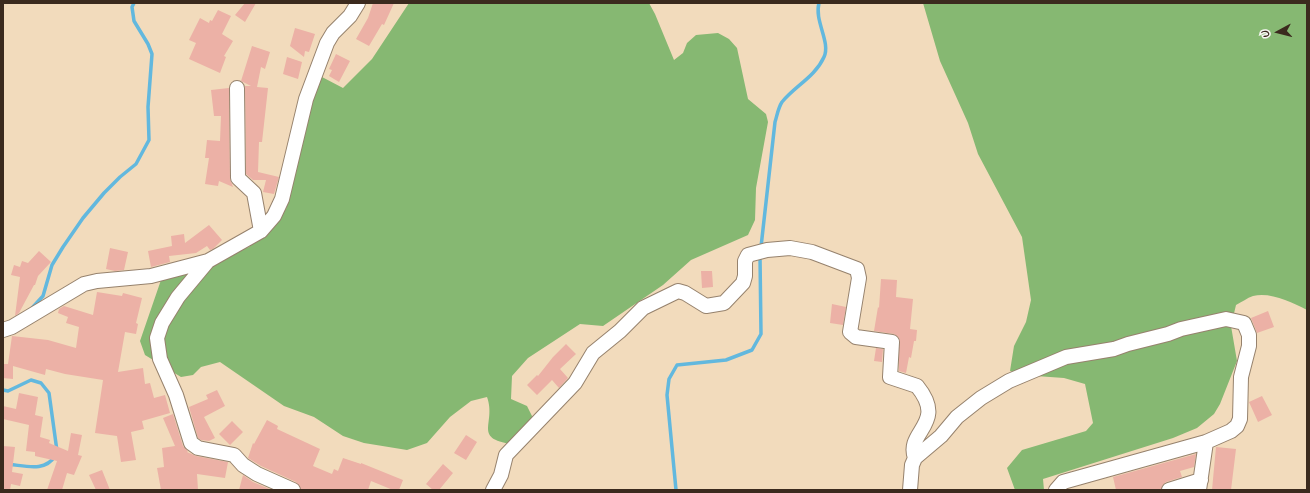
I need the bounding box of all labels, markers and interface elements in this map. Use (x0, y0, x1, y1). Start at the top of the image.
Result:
north arrow (1258, 12, 1298, 52)
text: U (1259, 29, 1273, 38)

